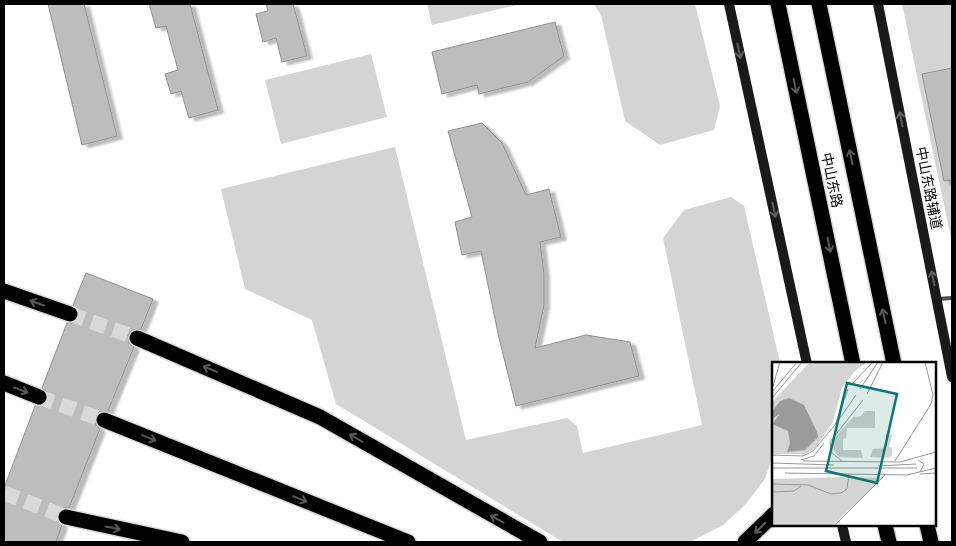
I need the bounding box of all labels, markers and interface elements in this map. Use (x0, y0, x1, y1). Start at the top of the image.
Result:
one-way arrow (735, 43, 744, 59)
one-way arrow (791, 77, 801, 93)
one-way arrow (896, 111, 905, 127)
street label: 中山东路辅道 (913, 145, 945, 231)
one-way arrow (846, 149, 855, 165)
street label: 中山东路 (818, 151, 846, 209)
one-way arrow (770, 202, 779, 218)
one-way arrow (824, 236, 834, 252)
one-way arrow (928, 270, 937, 286)
one-way arrow (30, 298, 45, 307)
one-way arrow (879, 308, 888, 324)
inset map (772, 362, 936, 526)
one-way arrow (203, 364, 218, 373)
one-way arrow (13, 386, 28, 395)
one-way arrow (349, 433, 364, 443)
one-way arrow (141, 434, 156, 443)
one-way arrow (292, 494, 307, 504)
one-way arrow (490, 514, 505, 524)
one-way arrow (754, 522, 766, 534)
one-way arrow (105, 523, 121, 533)

